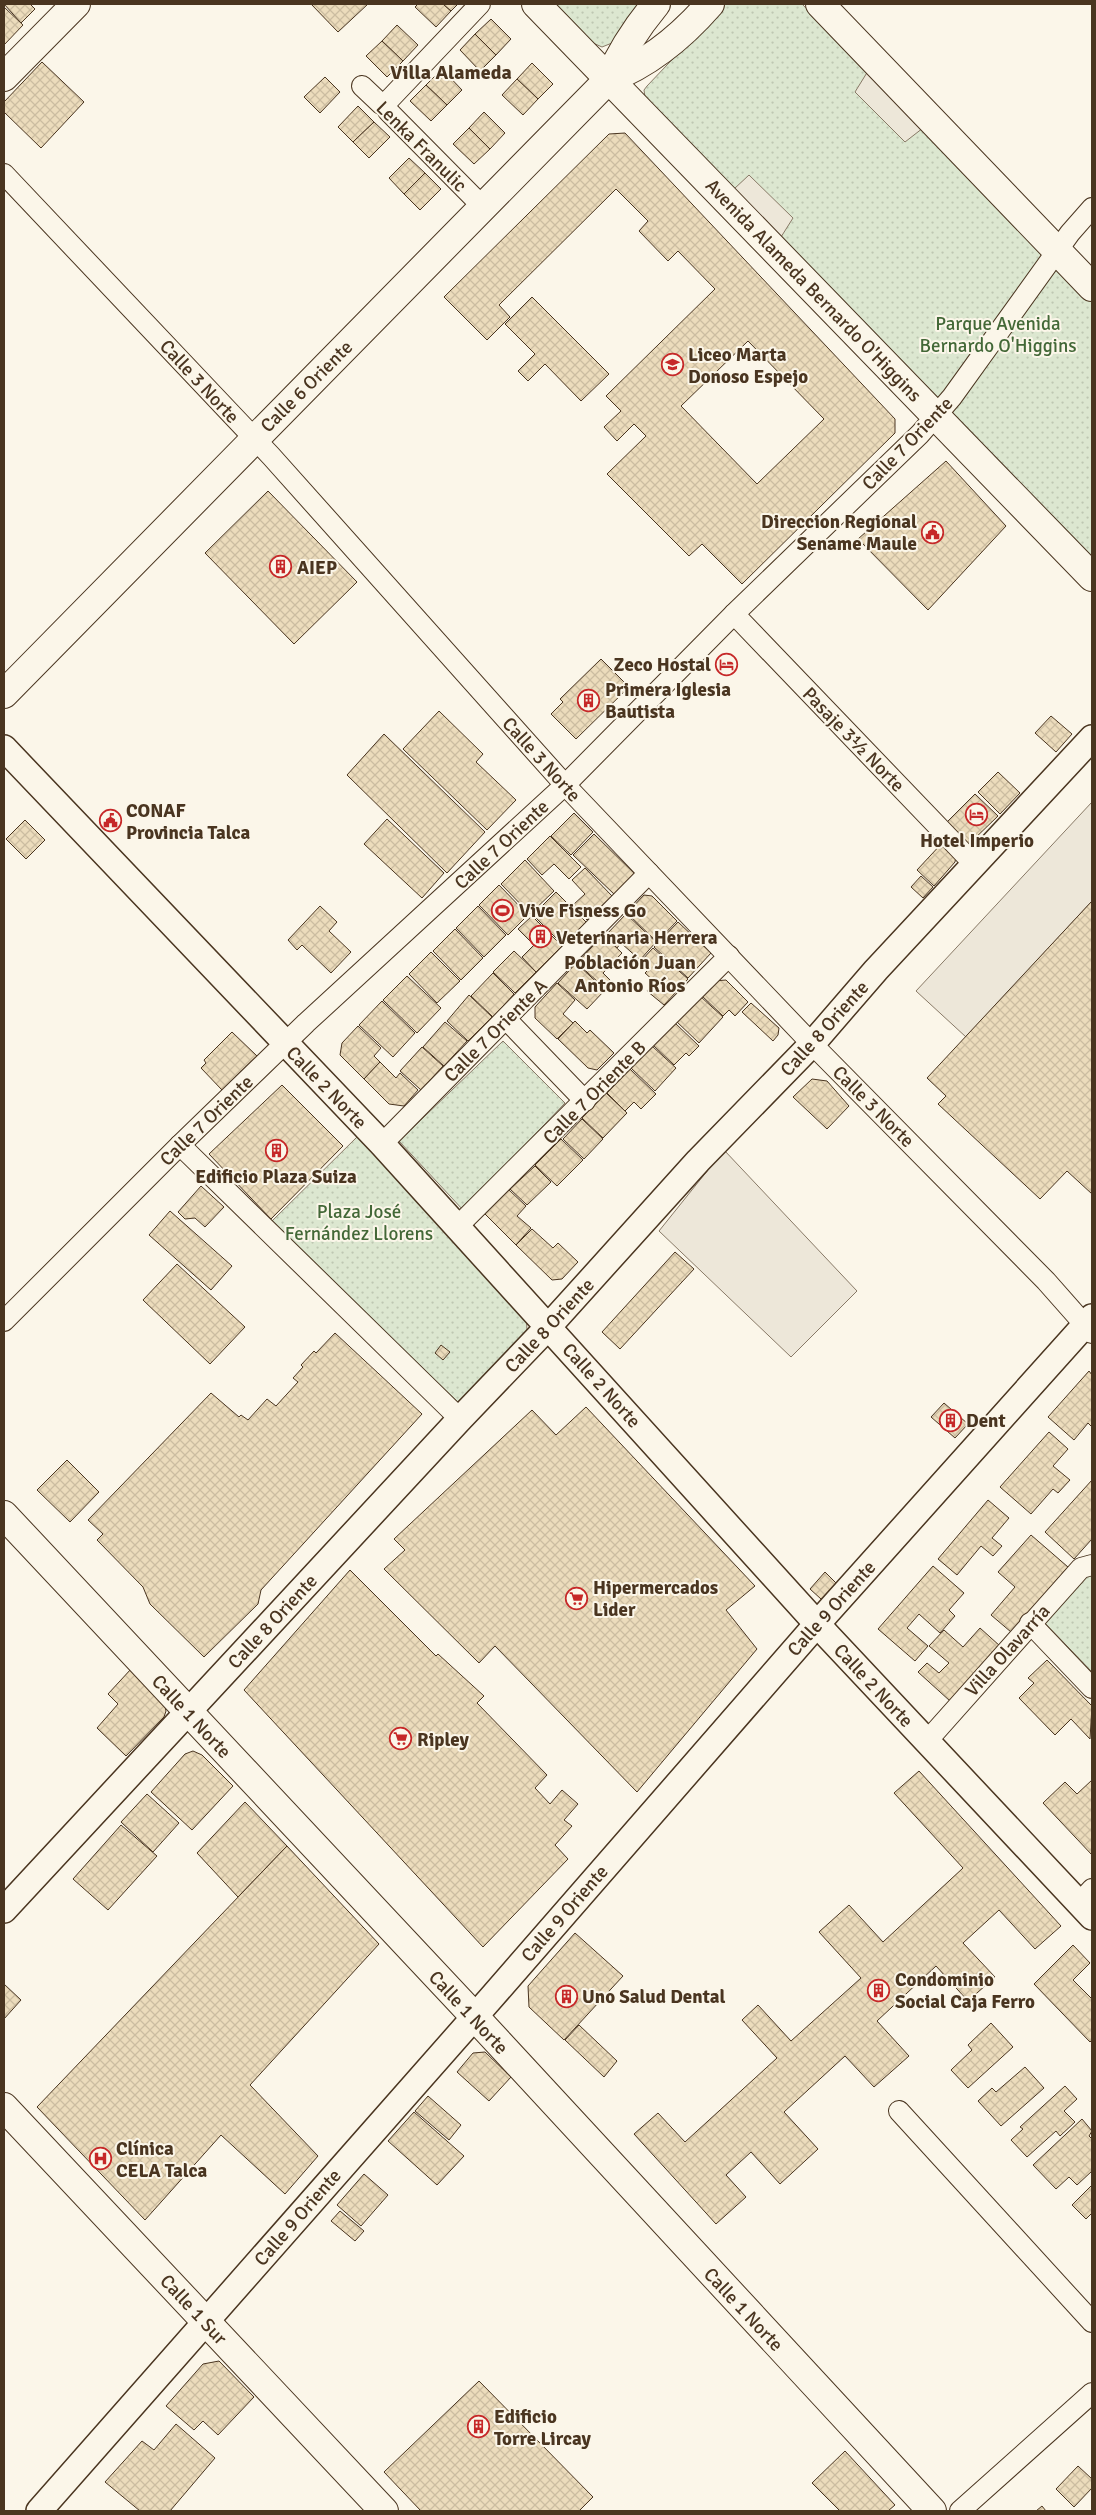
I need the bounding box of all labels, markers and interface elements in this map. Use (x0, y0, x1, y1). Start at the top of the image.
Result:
district label: Villa Alameda (390, 60, 512, 85)
street label: Lenka Franulic (371, 96, 472, 197)
street label: Avenida Alameda Bernardo O'Higgins (700, 174, 926, 407)
park label: Parque Avenida Bernardo O'Higgins (919, 312, 1077, 358)
street label: Calle 3 Norte (154, 335, 244, 429)
street label: Calle 6 Oriente (256, 336, 358, 438)
place label: Liceo Marta Donoso Espejo (688, 343, 808, 389)
school or university icon: Liceo Marta Donoso Espejo (660, 353, 684, 377)
street label: Calle 7 Oriente (857, 392, 958, 495)
place label: Direccion Regional Sename Maule (761, 510, 917, 556)
public building icon: Direccion Regional Sename Maule (921, 520, 945, 544)
building icon: AIEP (269, 555, 293, 579)
place label: AIEP (297, 556, 337, 580)
hotel icon: Zeco Hostal (715, 652, 739, 676)
place label: Zeco Hostal (614, 653, 711, 677)
place label: Primera Iglesia Bautista (605, 678, 731, 724)
street label: Pasaje 3½ Norte (797, 682, 909, 797)
building icon: Primera Iglesia Bautista (577, 688, 601, 712)
street label: Calle 3 Norte (497, 712, 586, 807)
street label: Calle 7 Oriente (449, 795, 554, 895)
place label: CONAF Provincia Talca (126, 799, 250, 845)
hotel icon: Hotel Imperio (965, 802, 989, 826)
public building icon: CONAF Provincia Talca (98, 809, 122, 833)
place label: Hotel Imperio (920, 829, 1034, 853)
sports icon: Vive Fisness Go (491, 898, 515, 922)
place label: Vive Fisness Go (519, 899, 646, 923)
building icon: Veterinaria Herrera (528, 925, 552, 949)
place label: Veterinaria Herrera (556, 926, 718, 950)
district label: Población Juan Antonio Ríos (564, 950, 696, 998)
street label: Calle 7 Oriente A (439, 974, 553, 1087)
street label: Calle 8 Oriente (775, 976, 874, 1082)
street label: Calle 7 Oriente B (538, 1036, 651, 1149)
street label: Calle 2 Norte (281, 1041, 372, 1134)
street label: Calle 3 Norte (827, 1061, 919, 1153)
street label: Calle 7 Oriente (155, 1070, 258, 1171)
building icon: Edificio Plaza Suiza (264, 1138, 288, 1162)
place label: Edificio Plaza Suiza (195, 1165, 357, 1189)
park label: Plaza José Fernández Llorens (285, 1200, 433, 1246)
street label: Calle 8 Oriente (500, 1273, 600, 1378)
street label: Calle 2 Norte (557, 1338, 646, 1433)
building icon: Dent (938, 1408, 962, 1432)
place label: Dent (966, 1409, 1006, 1433)
street label: Calle 9 Oriente (782, 1556, 881, 1662)
street label: Calle 8 Oriente (223, 1569, 323, 1674)
place label: Hipermercados Lider (593, 1576, 718, 1622)
supermarket icon: Hipermercados Lider (565, 1586, 589, 1610)
street label: Villa Olavarría (960, 1600, 1055, 1702)
street label: Calle 2 Norte (828, 1639, 918, 1733)
street label: Calle 1 Norte (146, 1670, 236, 1764)
supermarket icon: Ripley (389, 1727, 413, 1751)
place label: Ripley (417, 1728, 470, 1752)
street label: Calle 9 Oriente (516, 1860, 613, 1967)
street label: Calle 1 Norte (423, 1966, 513, 2060)
place label: Condominio Social Caja Ferro (895, 1968, 1035, 2014)
building icon: Condominio Social Caja Ferro (867, 1978, 891, 2002)
building icon: Uno Salud Dental (554, 1984, 578, 2008)
place label: Uno Salud Dental (582, 1985, 726, 2009)
place label: Clínica CELA Talca (116, 2137, 208, 2183)
hospital icon: Clínica CELA Talca (88, 2147, 112, 2171)
street label: Calle 9 Oriente (249, 2164, 346, 2271)
street label: Calle 1 Norte (698, 2263, 788, 2357)
street label: Calle 1 Sur (155, 2269, 232, 2350)
place label: Edificio Torre Lircay (494, 2405, 592, 2451)
building icon: Edificio Torre Lircay (466, 2415, 490, 2439)

